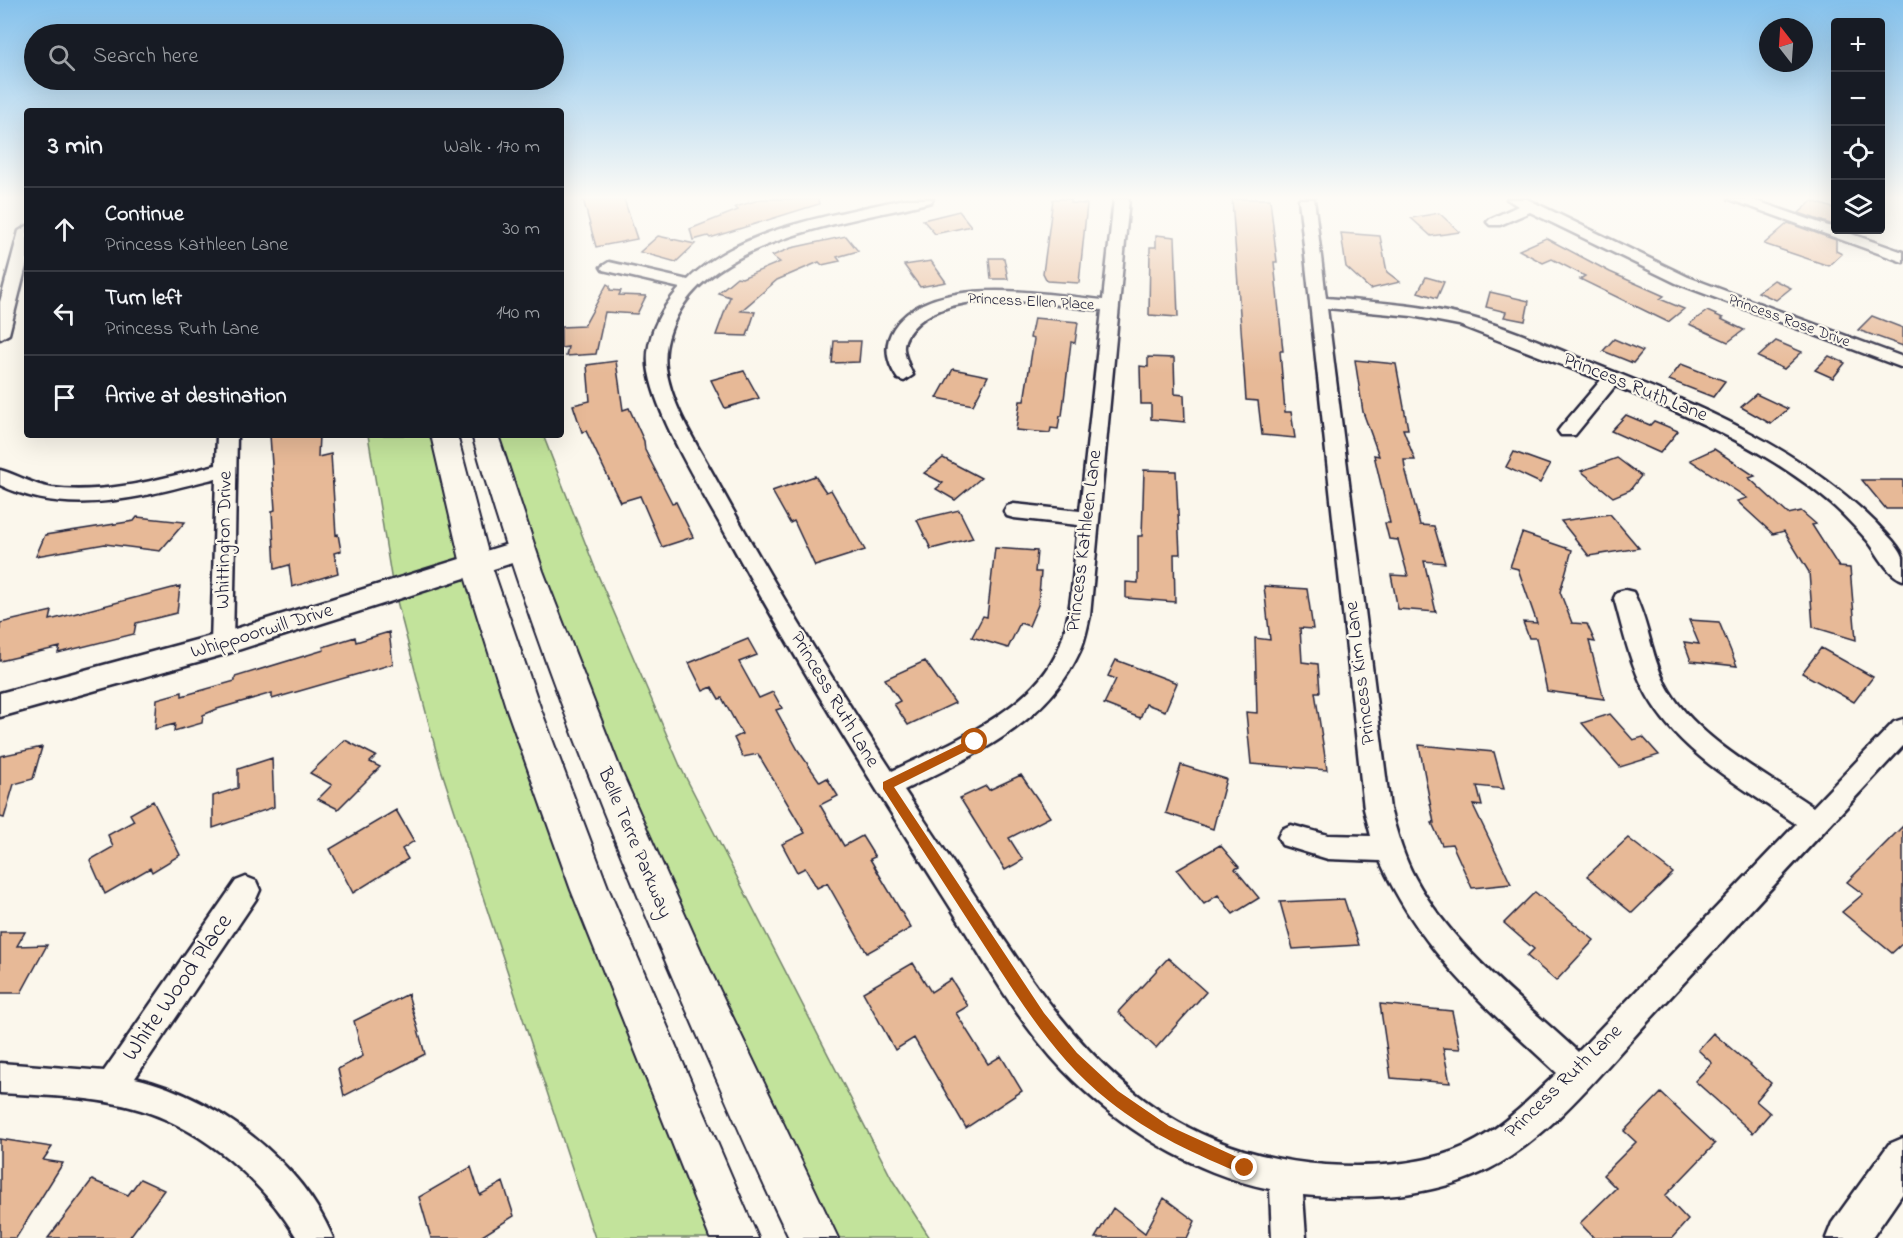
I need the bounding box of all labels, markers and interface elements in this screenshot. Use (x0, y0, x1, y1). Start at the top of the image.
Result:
north arrow (1759, 18, 1813, 72)
map controls (1831, 18, 1885, 234)
button: + (1831, 18, 1885, 72)
search box (24, 24, 564, 90)
icon: search (45, 41, 78, 74)
text: Search here (93, 41, 198, 73)
button: − (1831, 72, 1885, 126)
button: locate (1831, 126, 1885, 180)
text: 3 min (48, 128, 103, 166)
text: Walk · 170 m (444, 133, 540, 162)
button: layers (1831, 180, 1885, 234)
text: Continue (105, 199, 184, 231)
icon: ahead (48, 213, 81, 246)
text: 30 m (503, 215, 540, 244)
text: Princess Kathleen Lane (105, 231, 288, 260)
text: Turn left (105, 283, 182, 315)
street label: Princess Ellen Place (967, 287, 1096, 317)
street label: Princess Rose Drive (1725, 288, 1854, 355)
icon: left (48, 297, 81, 330)
text: 140 m (496, 299, 540, 328)
text: Princess Ruth Lane (105, 315, 259, 344)
street label: Princess Ruth Lane (1558, 346, 1712, 430)
icon: arrive (48, 381, 81, 414)
text: Arrive at destination (105, 381, 287, 413)
street label: Princess Kathleen Lane (1059, 448, 1111, 634)
street label: Whittington Drive (209, 471, 242, 609)
street label: Whippoorwill Drive (187, 597, 337, 667)
street label: Princess Kim Lane (1338, 600, 1384, 746)
street label: Princess Ruth Lane (782, 627, 886, 773)
route start (961, 728, 987, 754)
street label: Belle Terre Parkway (589, 762, 679, 923)
street label: White Wood Place (114, 907, 242, 1069)
street label: Princess Ruth Lane (1499, 1018, 1629, 1146)
route end (1231, 1154, 1257, 1180)

